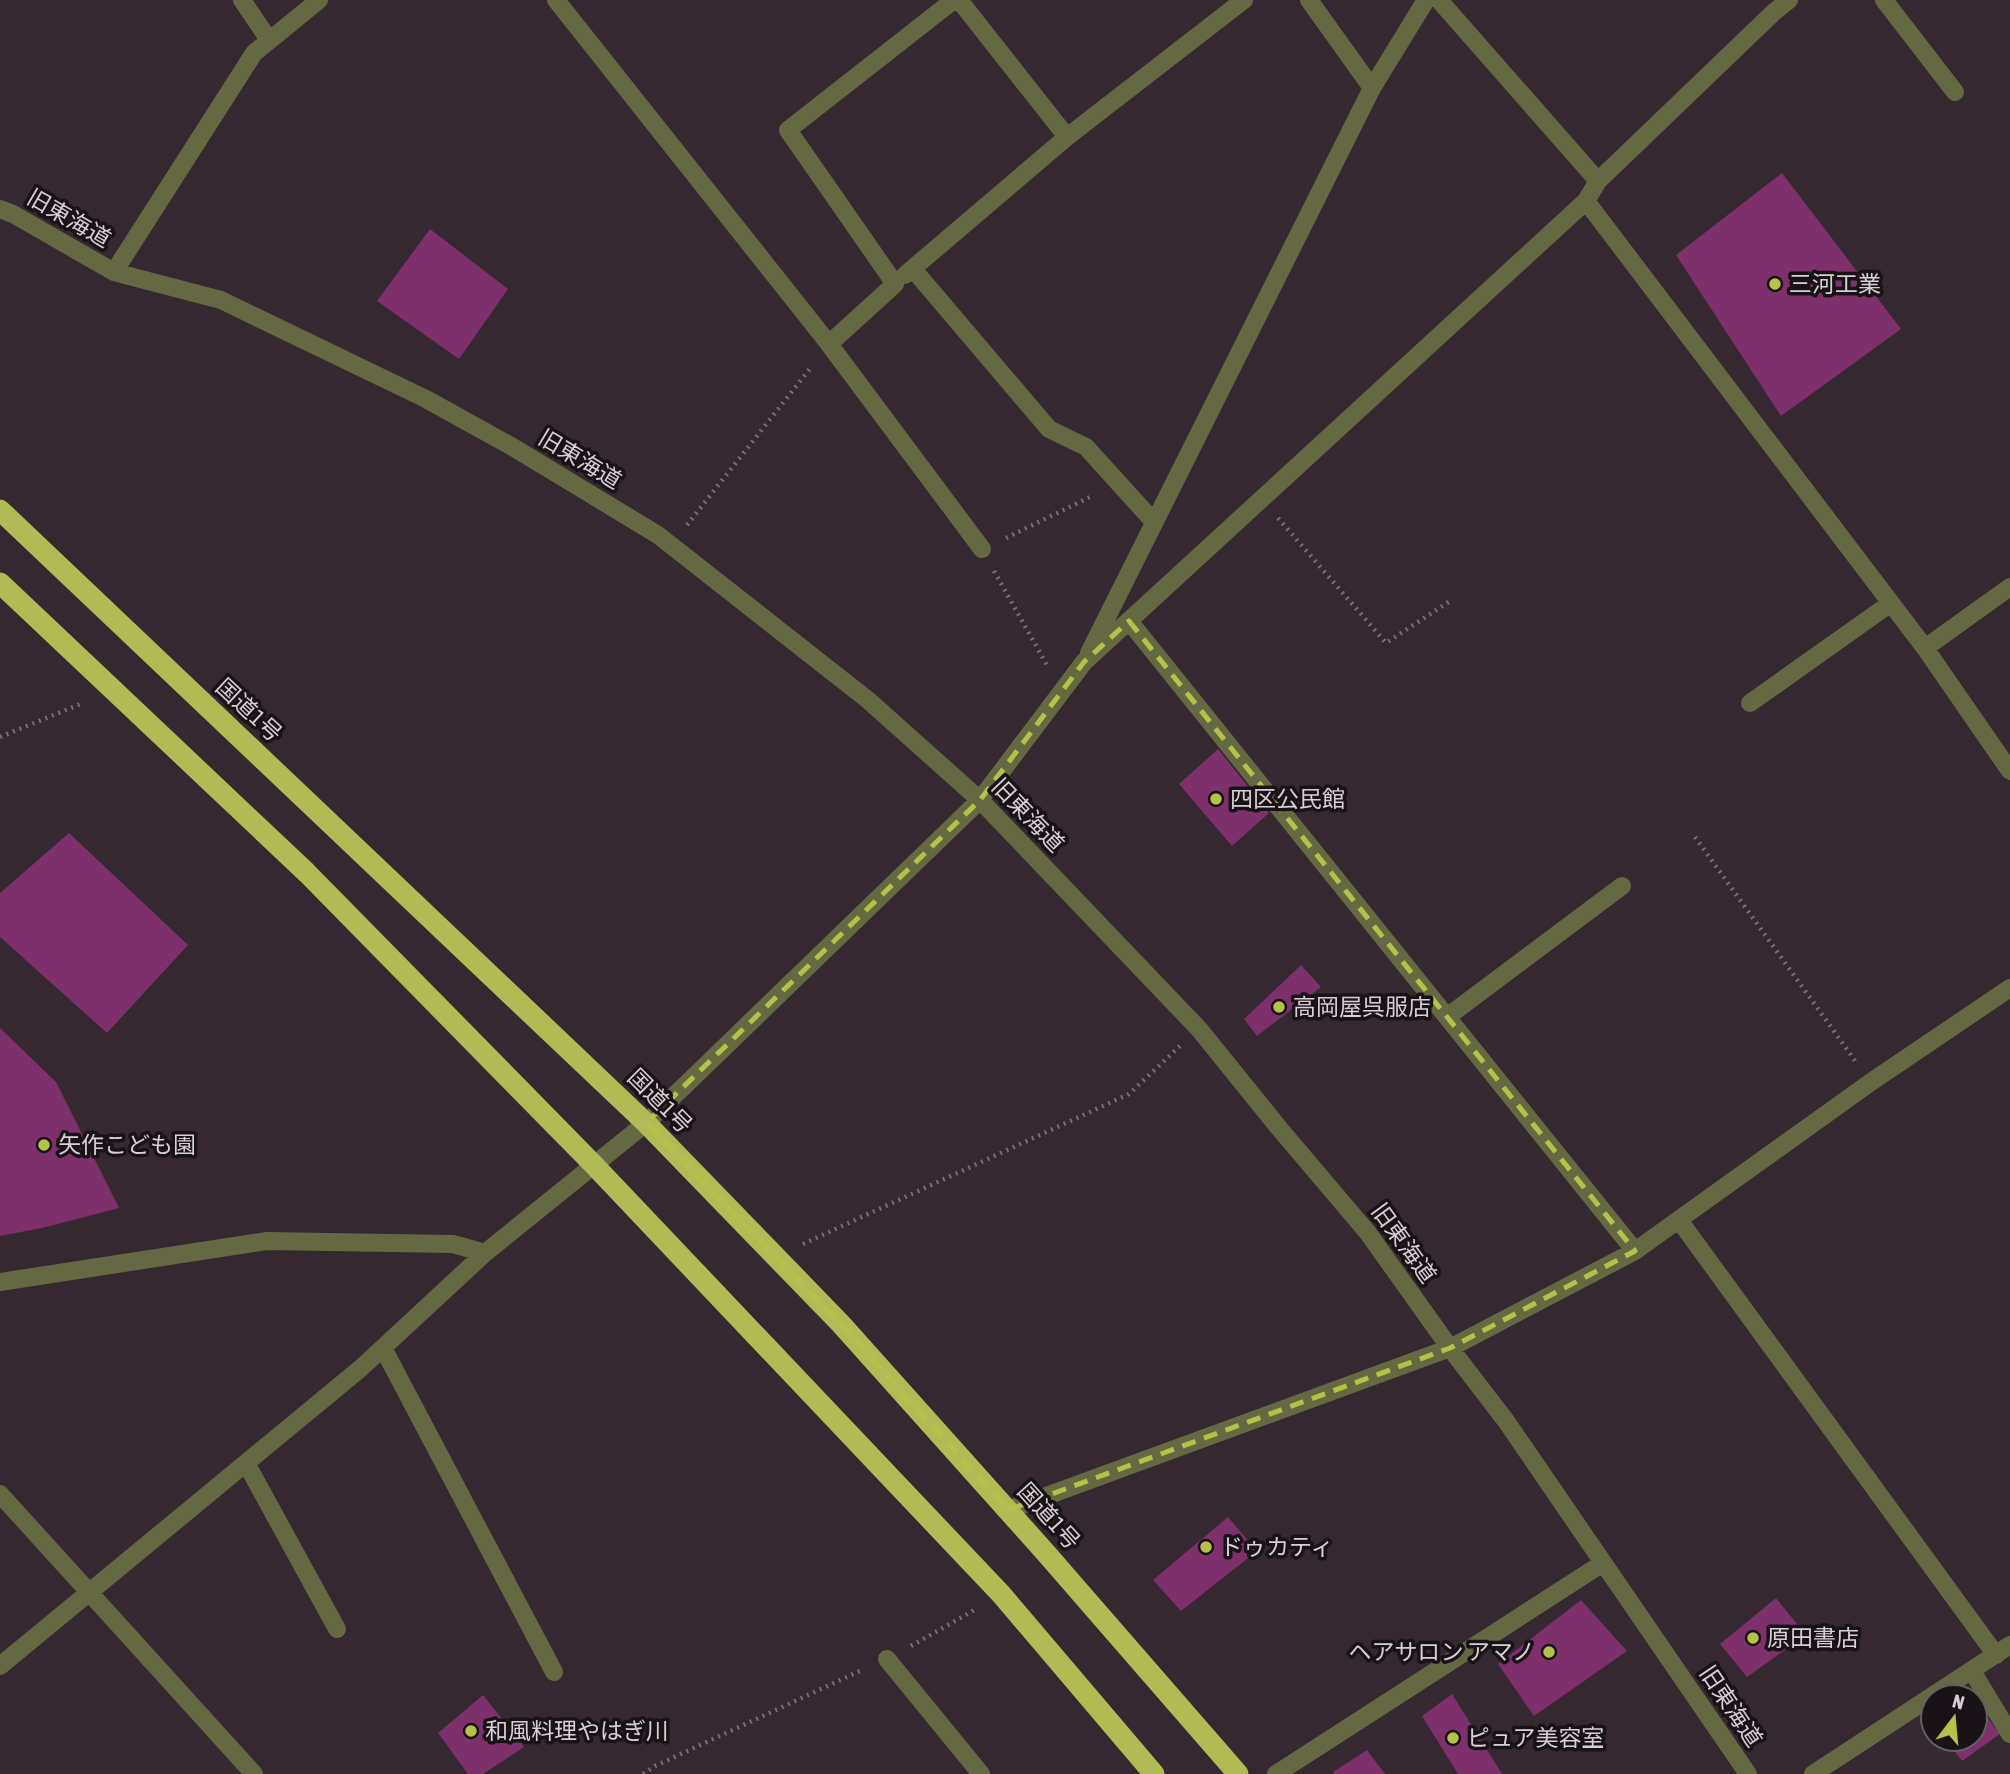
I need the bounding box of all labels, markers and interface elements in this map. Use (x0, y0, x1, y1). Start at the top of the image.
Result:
street label: 旧東海道 (23, 184, 115, 252)
place label: 三河工業 (1789, 271, 1881, 297)
marker: 三河工業 (1767, 276, 1783, 292)
street label: 旧東海道 (534, 424, 626, 494)
street label: 国道1号 (211, 673, 287, 747)
street label: 旧東海道 (987, 773, 1069, 857)
place label: 四区公民館 (1230, 786, 1345, 812)
marker: 四区公民館 (1208, 791, 1224, 807)
place label: 高岡屋呉服店 (1293, 994, 1431, 1020)
marker: 高岡屋呉服店 (1271, 999, 1287, 1015)
street label: 国道1号 (623, 1064, 697, 1138)
place label: 矢作こども園 (58, 1132, 196, 1158)
marker: 矢作こども園 (36, 1137, 52, 1153)
street label: 旧東海道 (1366, 1198, 1442, 1288)
street label: 国道1号 (1013, 1478, 1085, 1554)
place label: ドゥカティ (1220, 1534, 1334, 1560)
marker: ドゥカティ (1198, 1539, 1214, 1555)
place label: 原田書店 (1767, 1625, 1859, 1651)
marker: 原田書店 (1745, 1630, 1761, 1646)
place label: ヘアサロン アマノ (1349, 1639, 1535, 1665)
marker: ヘアサロン アマノ (1541, 1644, 1557, 1660)
street label: 旧東海道 (1694, 1661, 1768, 1751)
north arrow (1919, 1683, 1989, 1753)
text: N (1950, 1690, 1967, 1714)
place label: 和風料理やはぎ川 (485, 1718, 669, 1744)
marker: 和風料理やはぎ川 (463, 1723, 479, 1739)
place label: ピュア美容室 (1467, 1725, 1605, 1751)
marker: ピュア美容室 (1445, 1730, 1461, 1746)

